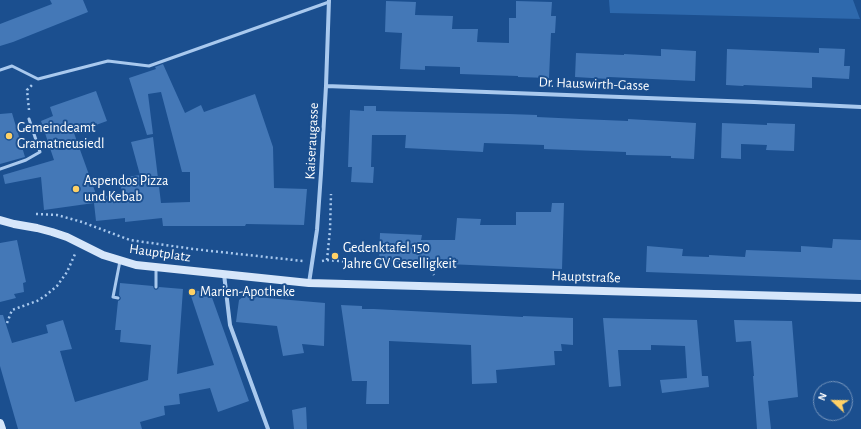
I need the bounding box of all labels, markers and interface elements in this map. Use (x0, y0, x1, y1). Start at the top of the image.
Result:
street label: Dr. Hauswirth-Gasse (538, 74, 650, 94)
street label: Kaiseraugasse (302, 102, 322, 180)
place label: Gemeindeamt Gramatneusiedl (17, 120, 105, 152)
marker: Gemeindeamt Gramatneusiedl (4, 131, 14, 141)
place label: Aspendos Pizza und Kebab (84, 173, 168, 206)
marker: Aspendos Pizza und Kebab (71, 184, 81, 194)
street label: Hauptplatz (128, 240, 192, 266)
place label: Gedenktafel 150 Jahre GV Geselligkeit (343, 240, 456, 272)
marker: Gedenktafel 150 Jahre GV Geselligkeit (330, 251, 340, 261)
street label: Hauptstraße (551, 267, 621, 287)
place label: Marien-Apotheke (200, 284, 295, 300)
marker: Marien-Apotheke (187, 287, 197, 297)
north arrow (813, 381, 853, 421)
text: N (816, 391, 829, 402)

